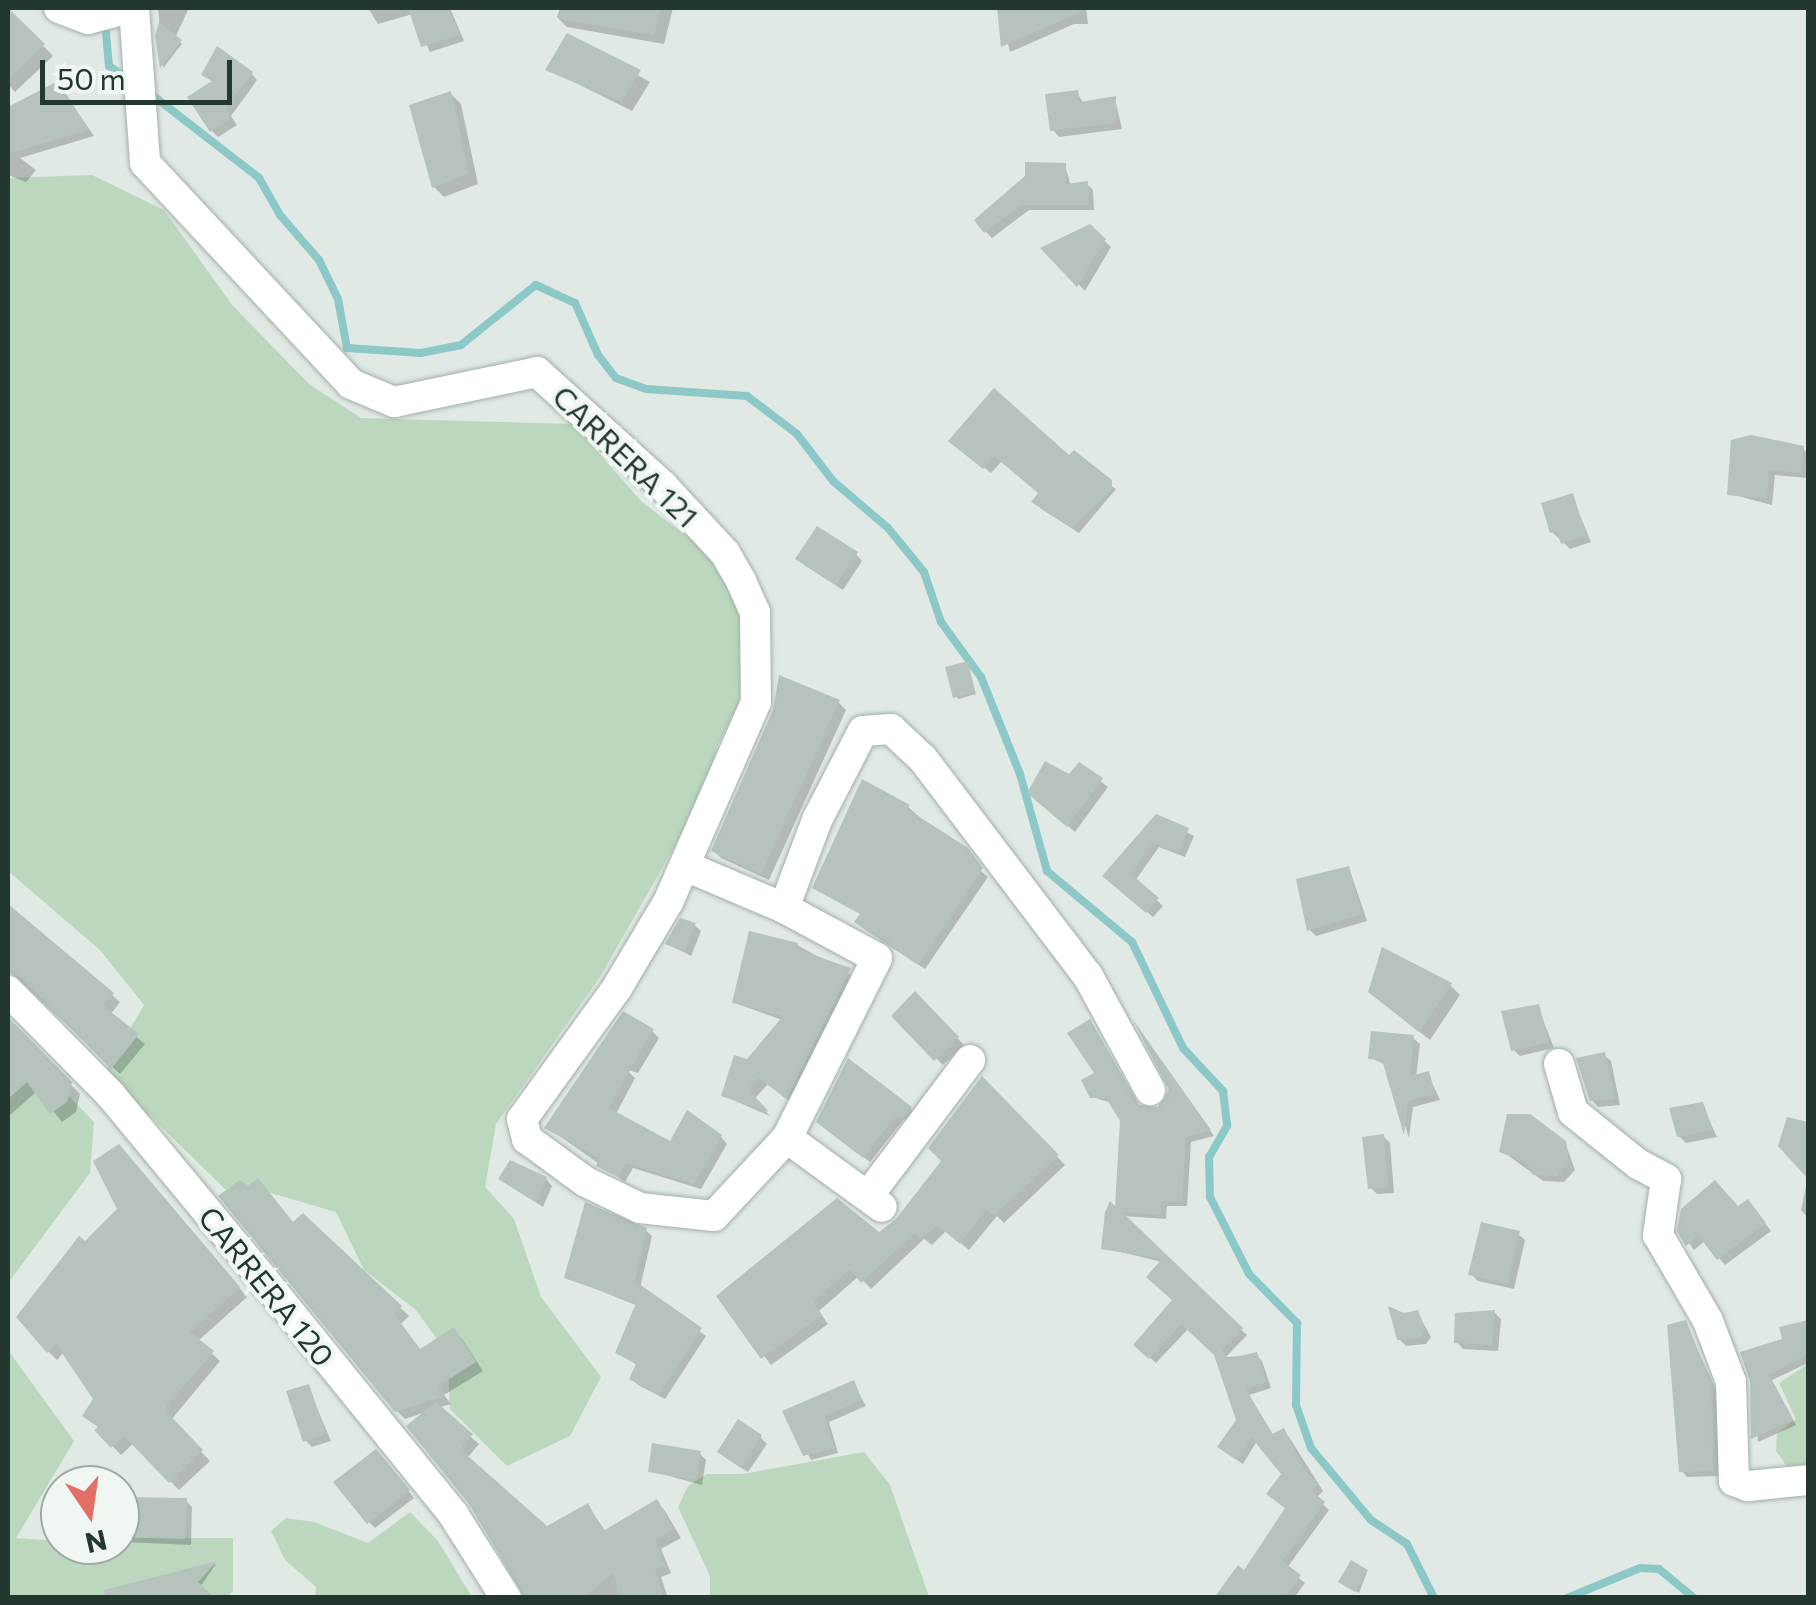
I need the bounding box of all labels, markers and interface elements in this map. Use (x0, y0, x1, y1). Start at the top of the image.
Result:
scale bar (45, 40, 238, 102)
text: 50 m (57, 59, 126, 96)
street label: CARRERA 121 (546, 378, 706, 534)
street label: CARRERA 120 (192, 1199, 342, 1373)
north arrow (40, 1465, 140, 1565)
text: N (82, 1523, 110, 1561)

